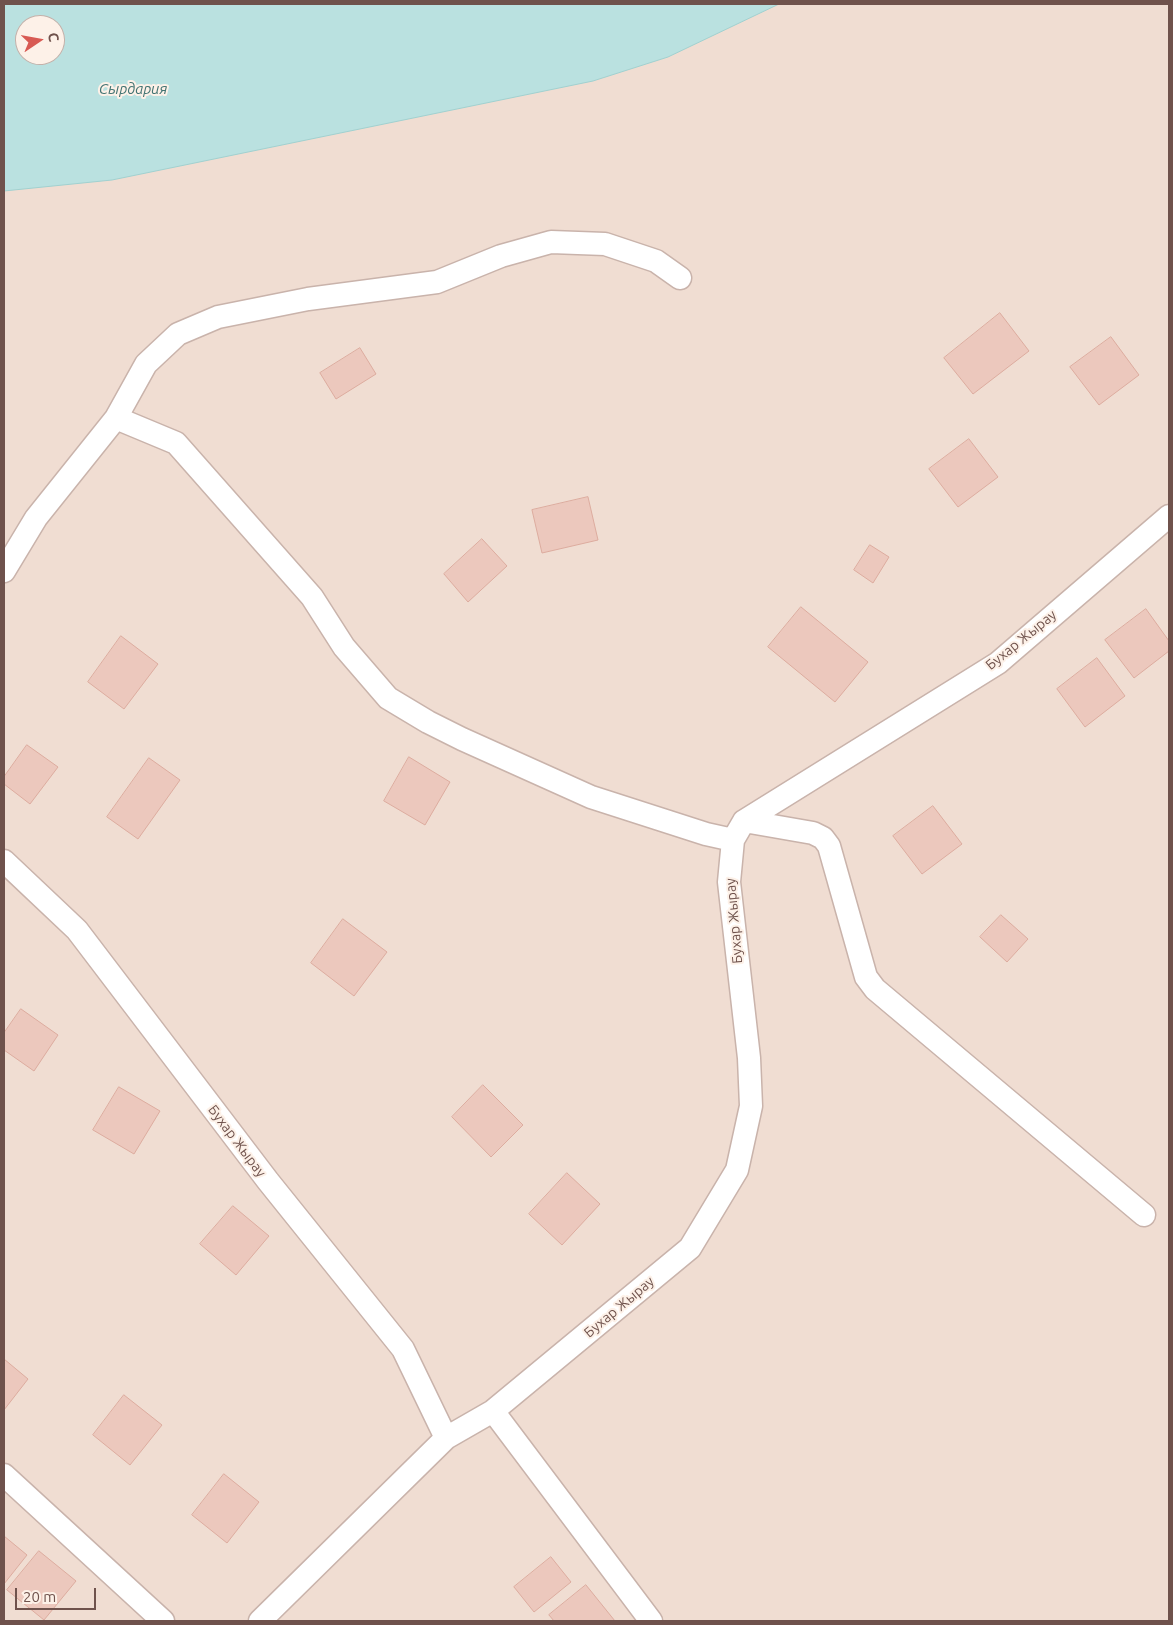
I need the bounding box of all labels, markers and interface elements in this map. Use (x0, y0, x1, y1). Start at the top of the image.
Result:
north arrow (15, 15, 65, 65)
text: С (45, 31, 62, 43)
water label: Сырдария (99, 80, 167, 98)
street label: Бухар Жырау (982, 606, 1060, 674)
street label: Бухар Жырау (722, 878, 746, 964)
street label: Бухар Жырау (204, 1102, 270, 1180)
street label: Бухар Жырау (581, 1273, 657, 1341)
scale bar (18, 1578, 99, 1610)
text: 20 m (23, 1588, 56, 1605)

